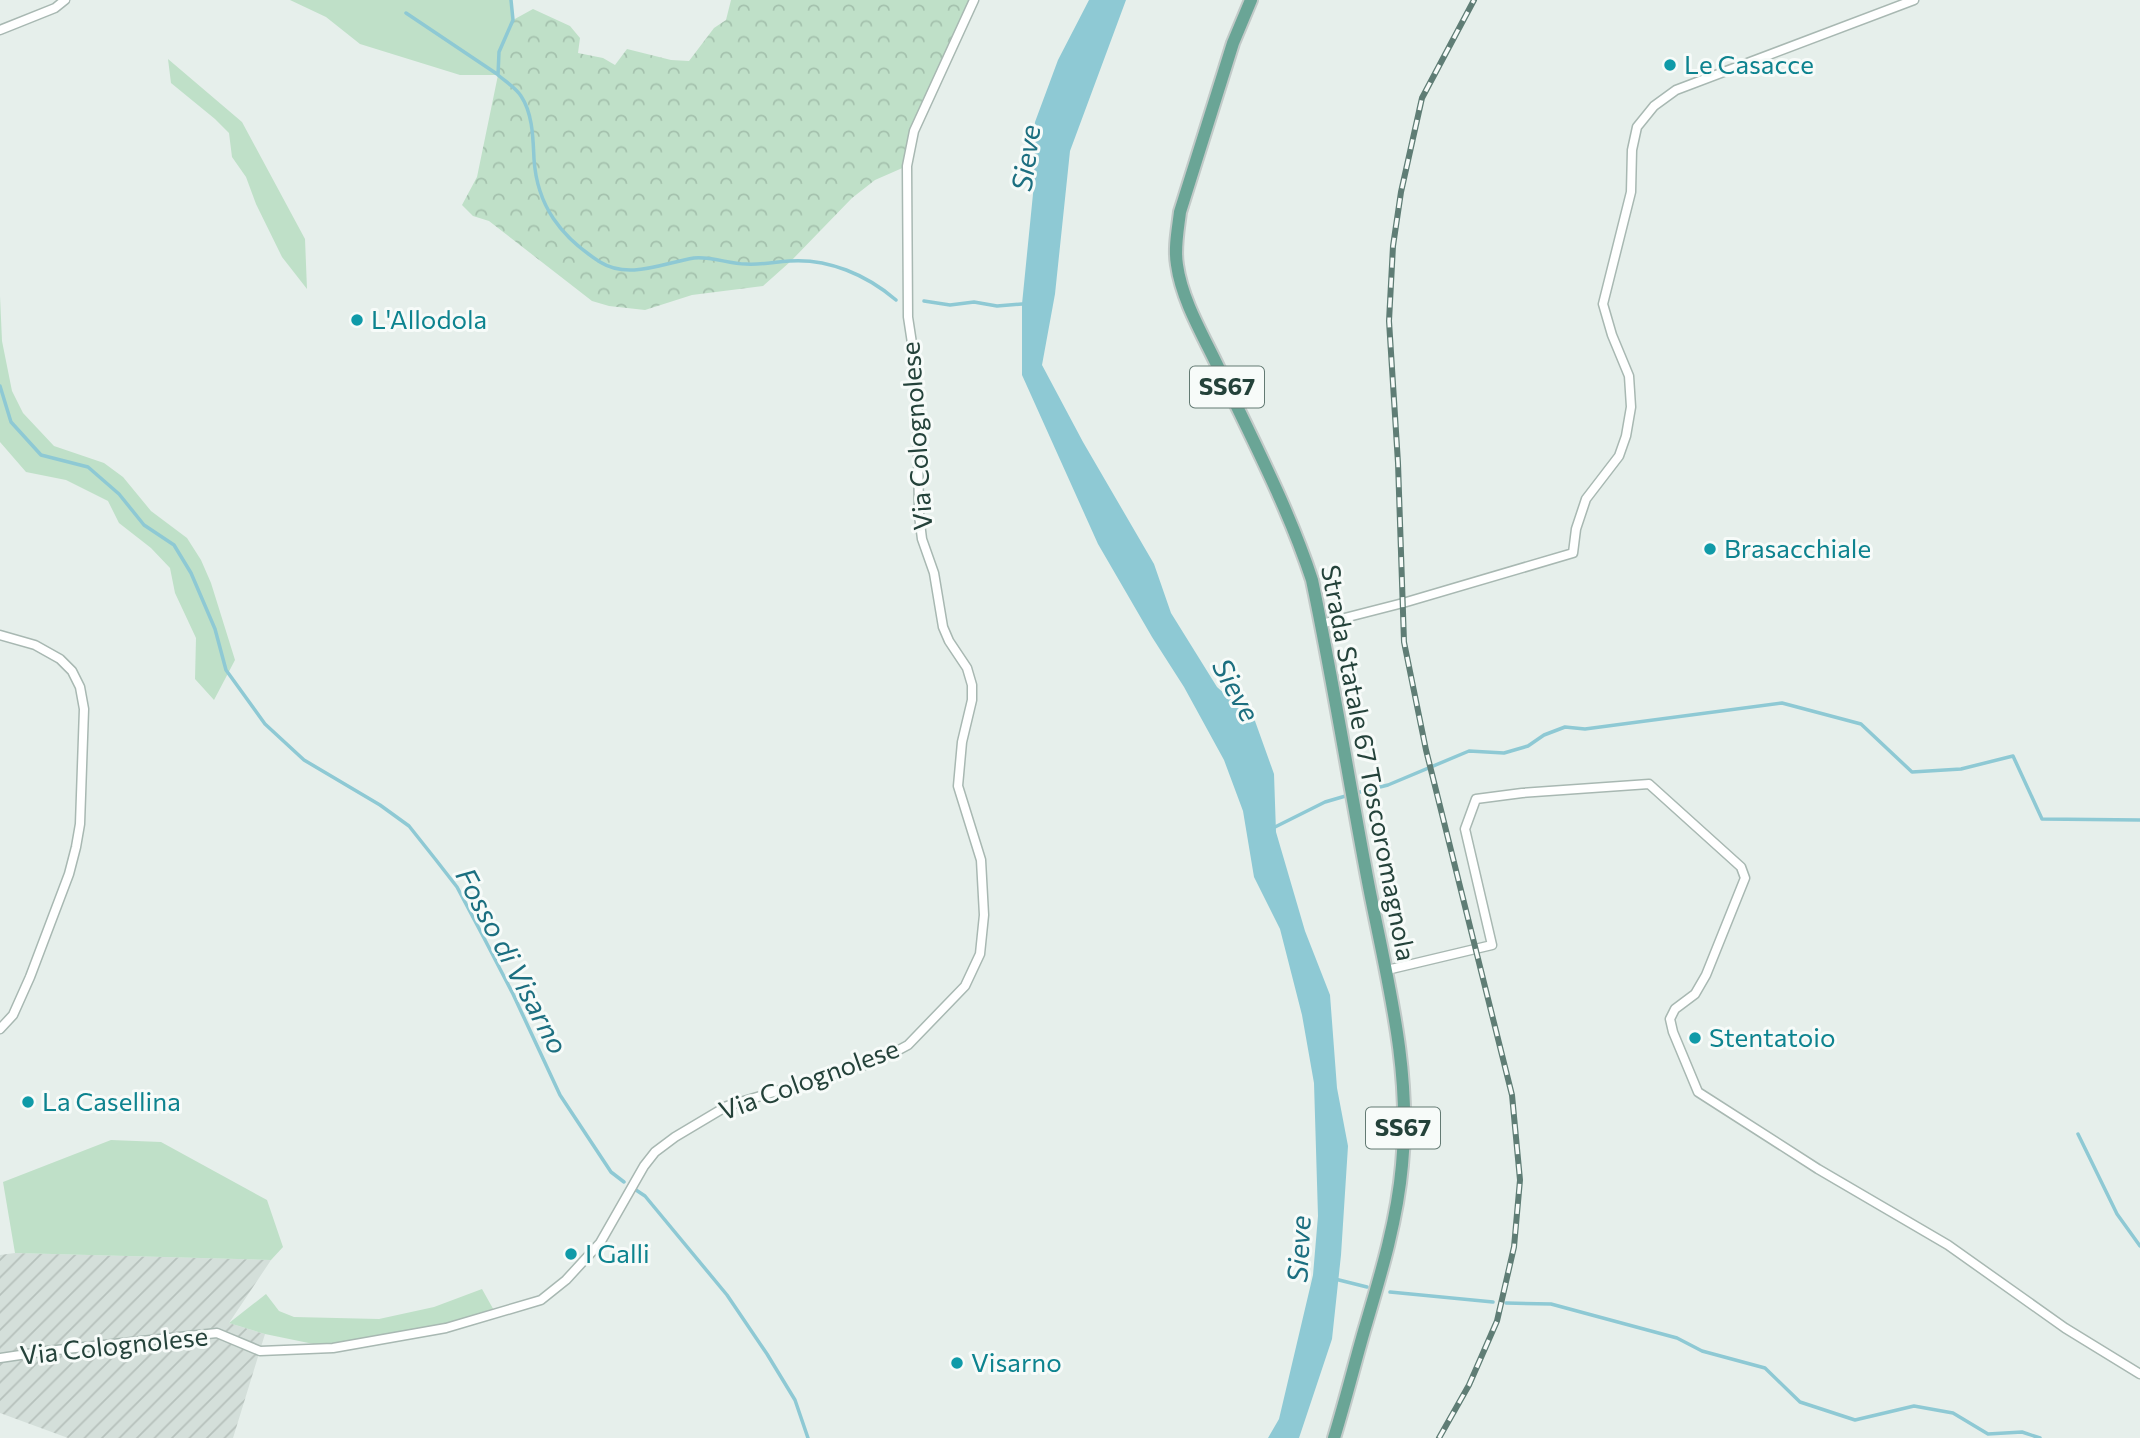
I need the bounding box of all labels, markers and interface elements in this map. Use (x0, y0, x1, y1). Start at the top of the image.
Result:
place label: Le Casacce (1684, 48, 1814, 79)
marker: Le Casacce (1662, 57, 1678, 73)
water label: Sieve (1004, 122, 1047, 193)
place label: L'Allodola (371, 303, 487, 334)
marker: L'Allodola (349, 312, 365, 328)
street label: Via Colognolese (893, 341, 938, 531)
road number: SS67 (1190, 366, 1264, 408)
place label: Brasacchiale (1724, 532, 1871, 563)
marker: Brasacchiale (1702, 541, 1718, 557)
street label: Strada Statale 67 Toscoromagnola (1316, 562, 1423, 963)
water label: Sieve (1206, 652, 1268, 727)
water label: Fosso di Visarno (450, 862, 576, 1059)
place label: Stentatoio (1709, 1021, 1836, 1052)
marker: Stentatoio (1687, 1030, 1703, 1046)
street label: Via Colognolese (714, 1032, 903, 1125)
place label: La Casellina (42, 1085, 181, 1116)
marker: La Casellina (20, 1094, 36, 1110)
road number: SS67 (1366, 1108, 1440, 1148)
water label: Sieve (1279, 1214, 1317, 1283)
place label: I Galli (585, 1237, 650, 1268)
marker: I Galli (563, 1246, 579, 1262)
street label: Via Colognolese (18, 1319, 209, 1370)
place label: Visarno (971, 1346, 1062, 1377)
marker: Visarno (949, 1355, 965, 1371)

